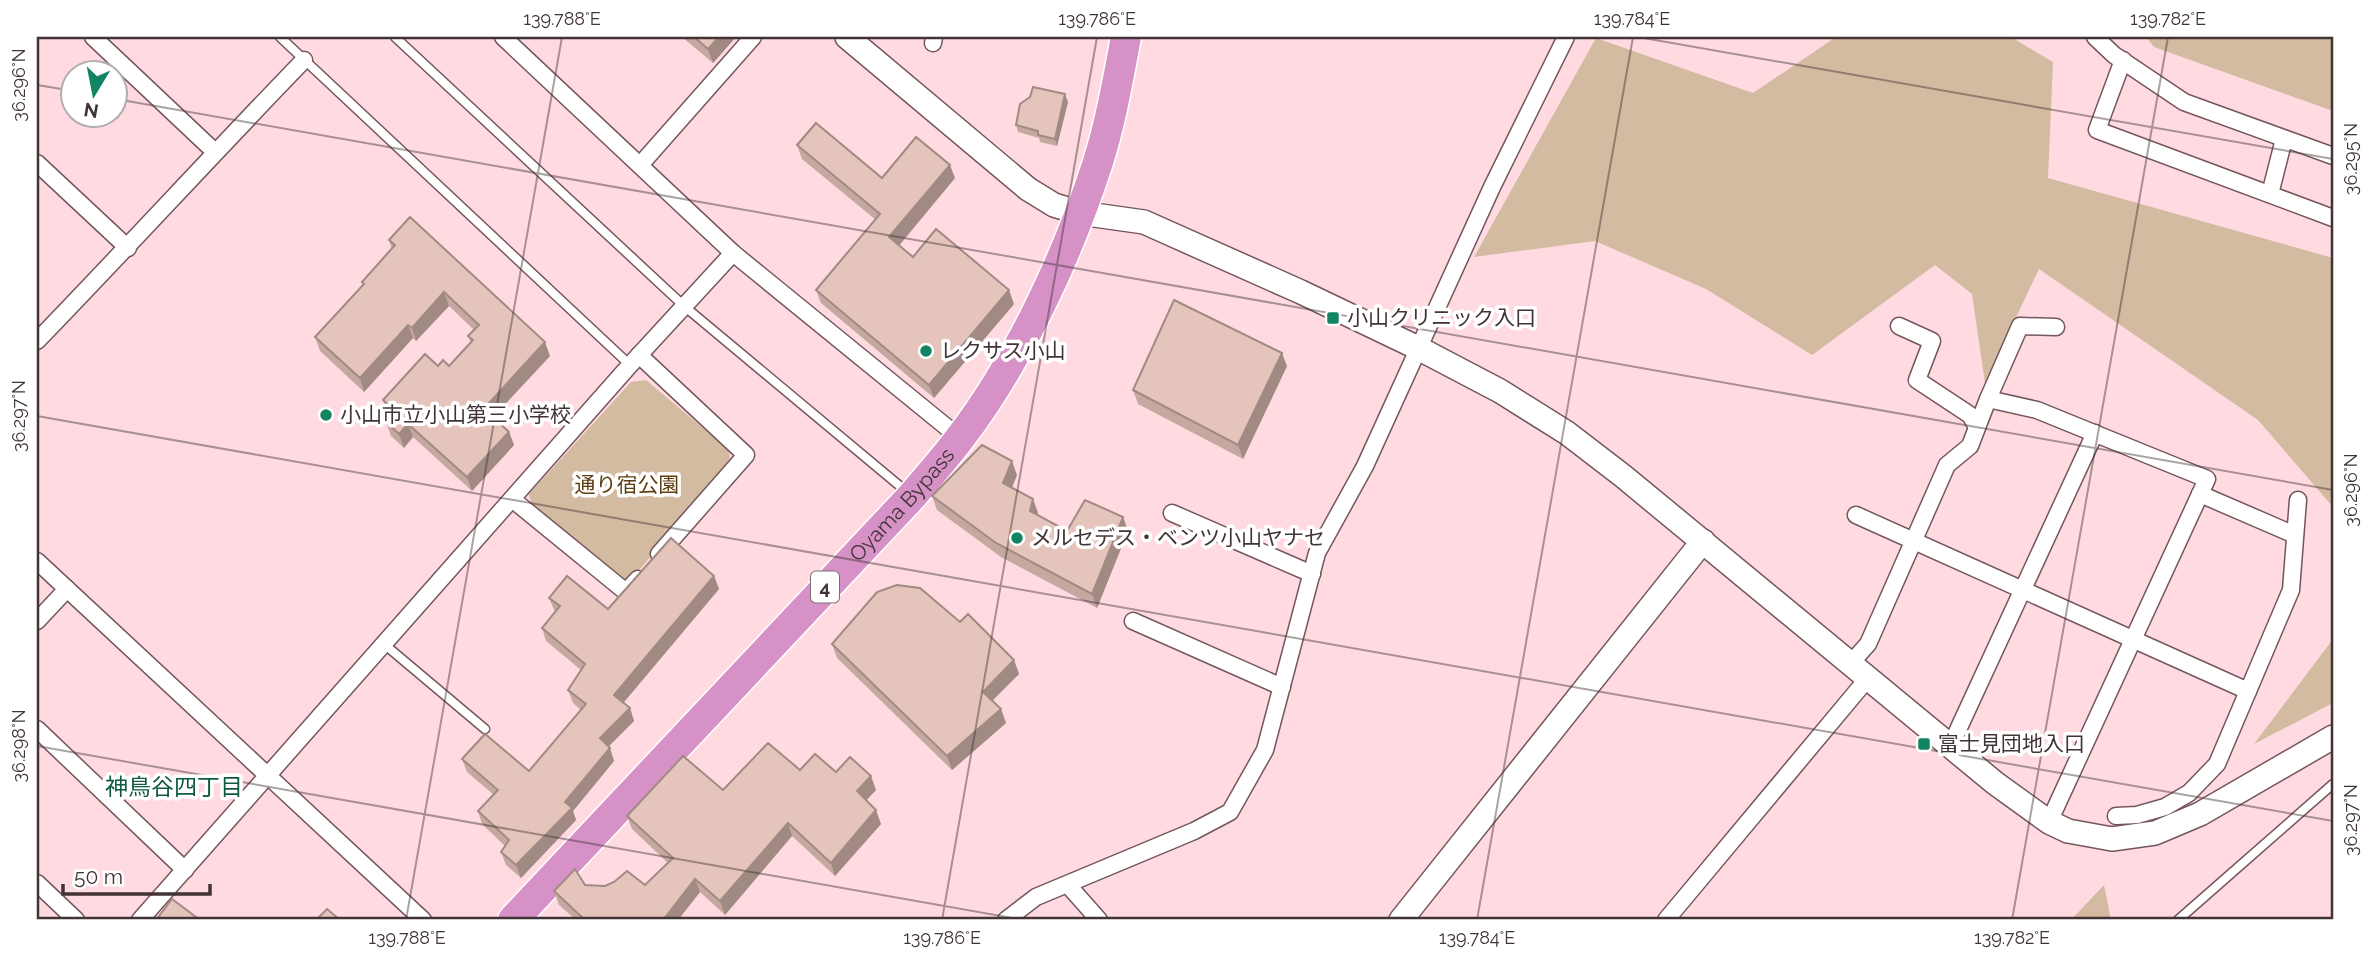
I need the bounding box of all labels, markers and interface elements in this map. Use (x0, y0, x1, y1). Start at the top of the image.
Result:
text: 139.788°E (523, 8, 601, 29)
text: 139.786°E (1058, 8, 1136, 29)
text: 139.784°E (1594, 8, 1670, 29)
text: 139.782°E (2130, 8, 2206, 29)
text: 36.296°N (8, 48, 29, 122)
north arrow (60, 60, 130, 130)
text: N (82, 99, 100, 123)
text: 36.295°N (2340, 123, 2361, 195)
place label: 小山クリニック入口 (1347, 305, 1536, 330)
marker: 小山クリニック入口 (1325, 310, 1341, 326)
place label: レクサス小山 (940, 338, 1066, 363)
marker: レクサス小山 (918, 343, 934, 359)
text: 36.297°N (8, 380, 29, 452)
place label: 小山市立小山第三小学校 (340, 402, 571, 427)
marker: 小山市立小山第三小学校 (318, 407, 334, 423)
street label: Oyama Bypass (844, 443, 959, 566)
text: 36.296°N (2340, 453, 2361, 527)
park label: 通り宿公園 (575, 472, 680, 497)
place label: メルセデス・ベンツ小山ヤナセ (1031, 525, 1325, 550)
marker: メルセデス・ベンツ小山ヤナセ (1009, 530, 1025, 546)
road number: 4 (811, 572, 839, 602)
text: 36.298°N (8, 709, 29, 783)
place label: 富士見団地入口 (1938, 731, 2085, 756)
marker: 富士見団地入口 (1916, 736, 1932, 752)
district label: 神鳥谷四丁目 (105, 773, 243, 800)
text: 36.297°N (2340, 784, 2361, 856)
scale bar (63, 852, 210, 896)
text: 50 m (74, 864, 123, 889)
text: 139.788°E (368, 927, 446, 948)
text: 139.786°E (903, 927, 981, 948)
text: 139.784°E (1439, 927, 1515, 948)
text: 139.782°E (1974, 927, 2050, 948)

